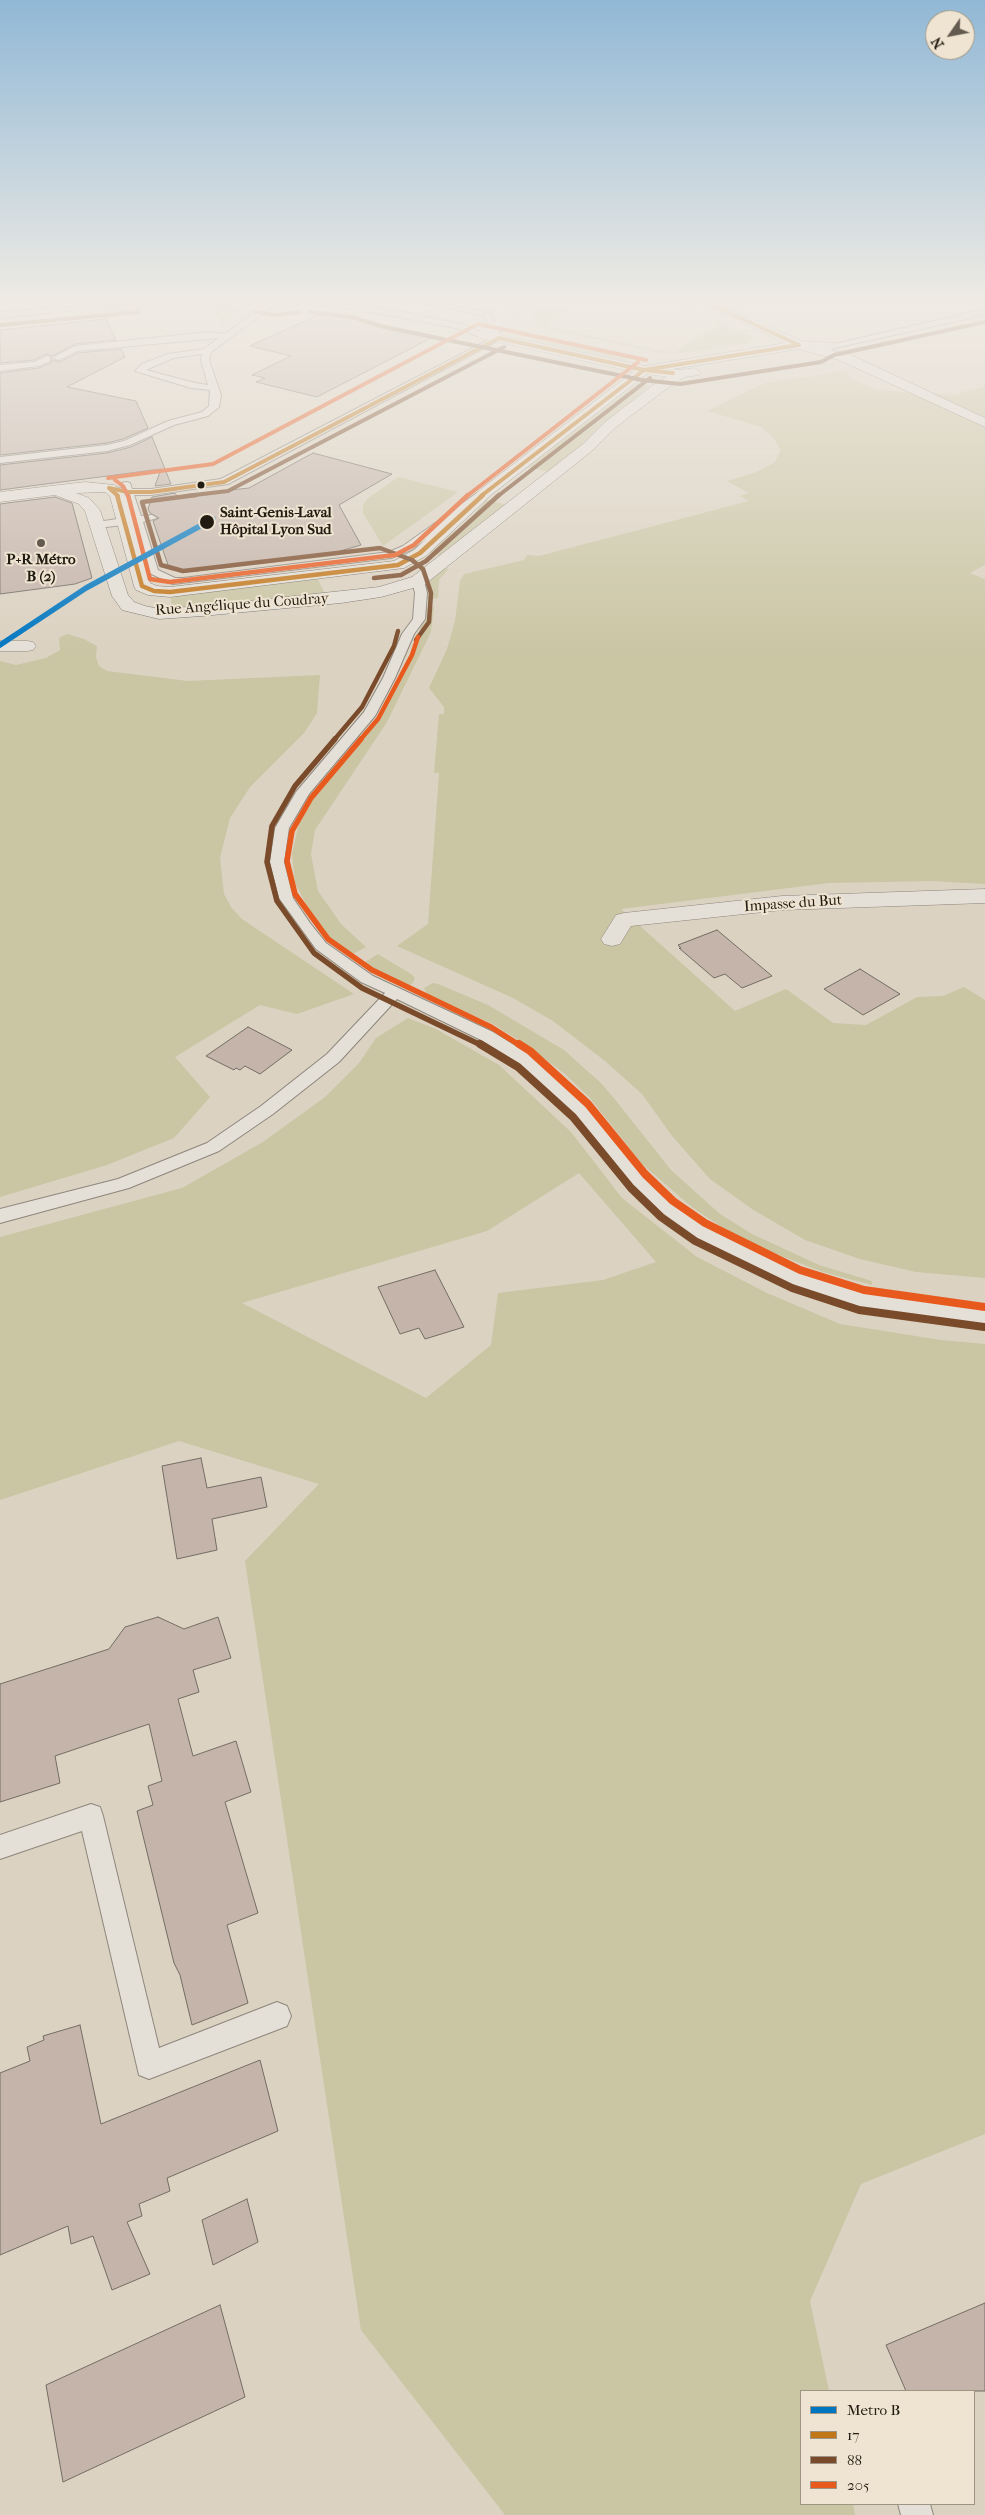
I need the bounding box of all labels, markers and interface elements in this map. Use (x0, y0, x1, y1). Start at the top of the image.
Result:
north arrow (925, 10, 975, 60)
text: N (928, 34, 948, 52)
unlabelled marker (196, 480, 206, 490)
place label: Saint-Genis-Laval Hôpital Lyon Sud (220, 504, 332, 539)
marker: Saint-Genis-Laval Hôpital Lyon Sud (198, 513, 216, 531)
marker: P+R Métro B (2) (35, 537, 47, 549)
place label: P+R Métro B (2) (6, 551, 76, 586)
street label: Rue Angélique du Coudray (155, 590, 329, 620)
street label: Impasse du But (743, 892, 843, 916)
legend (800, 2390, 975, 2505)
text: Metro B (847, 2401, 900, 2419)
text: 17 (847, 2426, 860, 2444)
text: 88 (847, 2451, 862, 2469)
text: 205 (847, 2476, 869, 2494)

